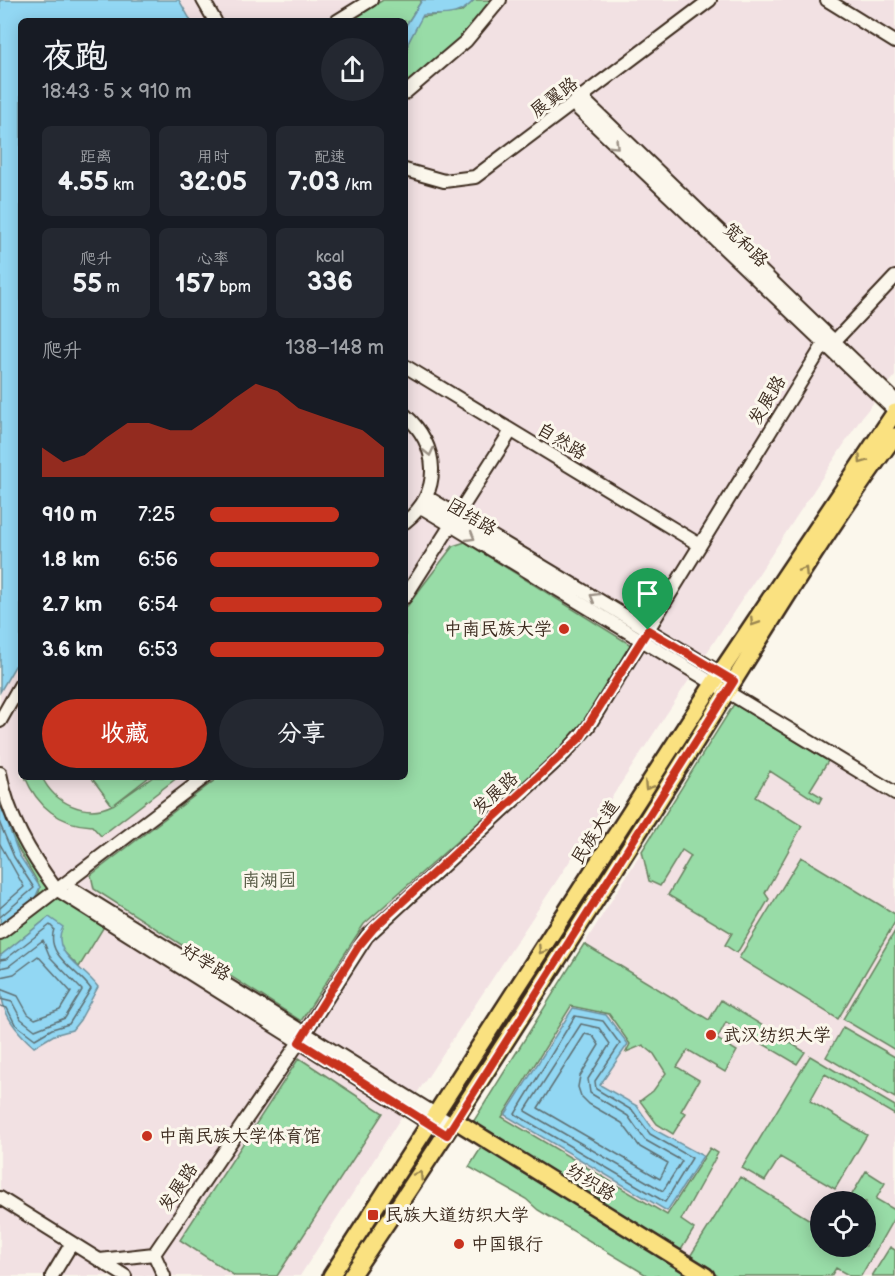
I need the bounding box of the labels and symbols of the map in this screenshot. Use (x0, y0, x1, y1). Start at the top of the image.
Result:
street label: 展翼路 (526, 73, 582, 122)
one-way arrow (609, 138, 619, 149)
street label: 宽和路 (719, 219, 772, 272)
street label: 发展路 (745, 372, 790, 429)
street label: 自然路 (533, 419, 590, 464)
one-way arrow (422, 447, 435, 457)
one-way arrow (858, 453, 869, 464)
street label: 团结路 (443, 495, 500, 540)
one-way arrow (465, 530, 475, 542)
one-way arrow (797, 567, 809, 577)
pin (622, 568, 673, 630)
one-way arrow (590, 593, 600, 605)
one-way arrow (749, 616, 761, 626)
place label: 中南民族大学 (444, 619, 552, 640)
marker: 中南民族大学 (557, 622, 571, 636)
street label: 发展路 (468, 768, 522, 819)
one-way arrow (644, 779, 655, 790)
street label: 民族大道 (567, 796, 624, 868)
park label: 南湖园 (242, 870, 296, 891)
street label: 好学路 (177, 939, 234, 986)
one-way arrow (538, 944, 550, 954)
place label: 武汉纺织大学 (723, 1025, 831, 1046)
marker: 武汉纺织大学 (704, 1028, 718, 1042)
place label: 中南民族大学体育馆 (159, 1126, 321, 1147)
marker: 中南民族大学体育馆 (140, 1129, 154, 1143)
street label: 发展路 (155, 1159, 202, 1216)
street label: 纺织路 (562, 1159, 619, 1206)
one-way arrow (412, 1171, 423, 1182)
place label: 民族大道纺织大学 (385, 1205, 529, 1226)
marker: 民族大道纺织大学 (366, 1208, 380, 1222)
place label: 中国银行 (471, 1234, 543, 1255)
marker: 中国银行 (452, 1237, 466, 1251)

